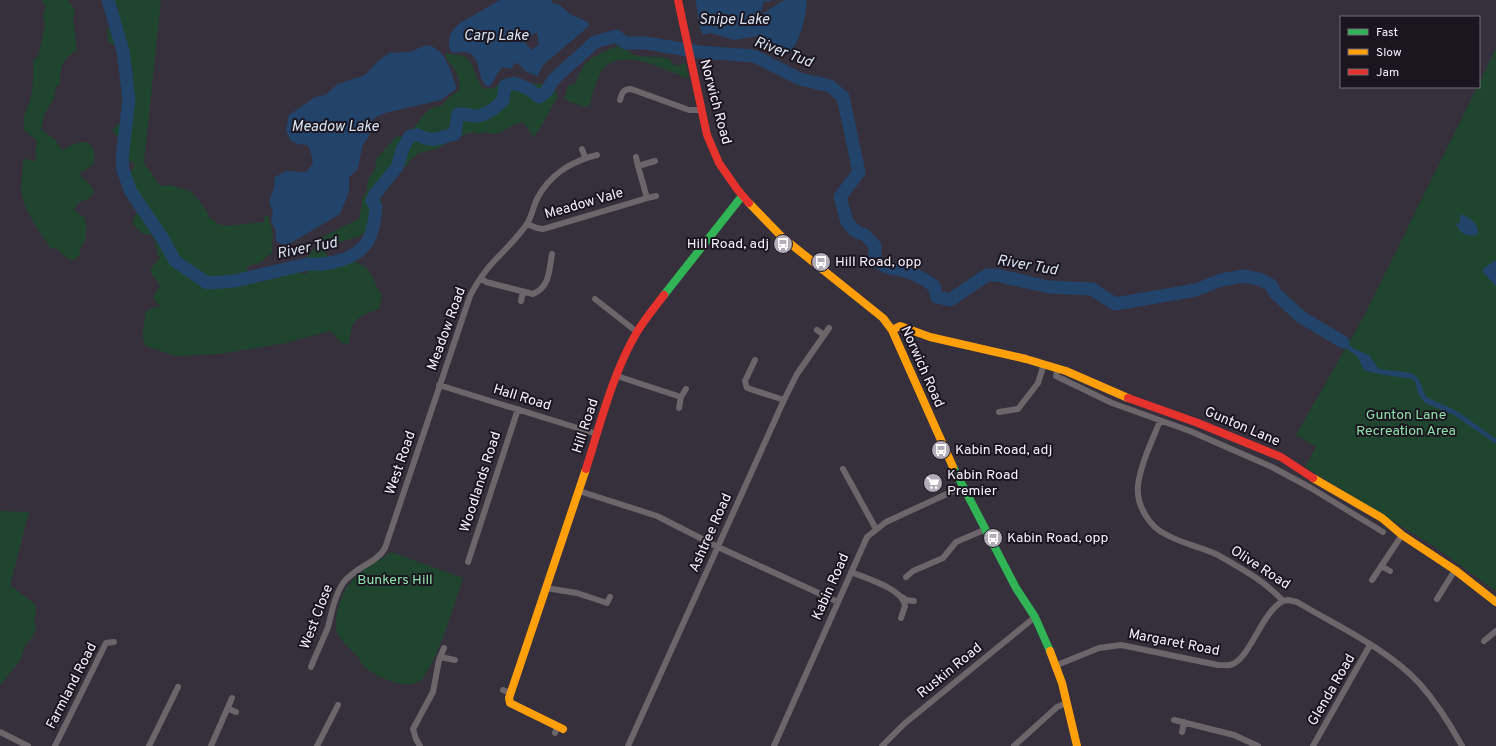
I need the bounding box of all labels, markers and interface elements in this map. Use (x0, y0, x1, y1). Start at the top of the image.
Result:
water label: Snipe Lake (699, 11, 770, 30)
legend (1340, 16, 1480, 88)
text: Fast (1376, 25, 1398, 41)
water label: Carp Lake (464, 27, 529, 46)
water label: River Tud (751, 33, 816, 73)
text: Slow (1376, 45, 1402, 61)
street label: Norwich Road (695, 58, 735, 146)
text: Jam (1376, 65, 1399, 81)
water label: Meadow Lake (291, 118, 379, 137)
street label: Meadow Vale (543, 185, 625, 223)
bus stop icon: Hill Road, adj (772, 233, 794, 255)
water label: River Tud (275, 234, 340, 264)
place label: Hill Road, adj (687, 236, 769, 253)
bus stop icon: Hill Road, opp (810, 251, 832, 273)
water label: River Tud (995, 251, 1060, 281)
place label: Hill Road, opp (835, 254, 921, 271)
street label: Meadow Road (424, 285, 470, 373)
street label: Norwich Road (896, 324, 948, 410)
street label: Hall Road (491, 381, 553, 415)
street label: Hill Road (569, 397, 603, 455)
street label: Gunton Lane (1202, 403, 1282, 451)
park label: Gunton Lane Recreation Area (1356, 407, 1456, 440)
street label: West Road (382, 429, 420, 497)
street label: Woodlands Road (457, 430, 505, 534)
bus stop icon: Kabin Road, adj (930, 439, 952, 461)
place label: Kabin Road, adj (955, 442, 1052, 459)
place label: Kabin Road Premier (947, 467, 1018, 500)
supermarket icon: Kabin Road Premier (922, 472, 944, 494)
street label: Ashtree Road (686, 491, 736, 575)
bus stop icon: Kabin Road, opp (982, 527, 1004, 549)
place label: Kabin Road, opp (1007, 530, 1108, 547)
street label: Olive Road (1227, 542, 1293, 594)
street label: Kabin Road (809, 551, 853, 623)
park label: Bunkers Hill (357, 572, 433, 589)
street label: West Close (297, 582, 337, 652)
street label: Margaret Road (1127, 626, 1221, 660)
street label: Farmland Road (43, 640, 101, 732)
street label: Ruskin Road (914, 640, 986, 702)
street label: Glenda Road (1305, 651, 1359, 729)

